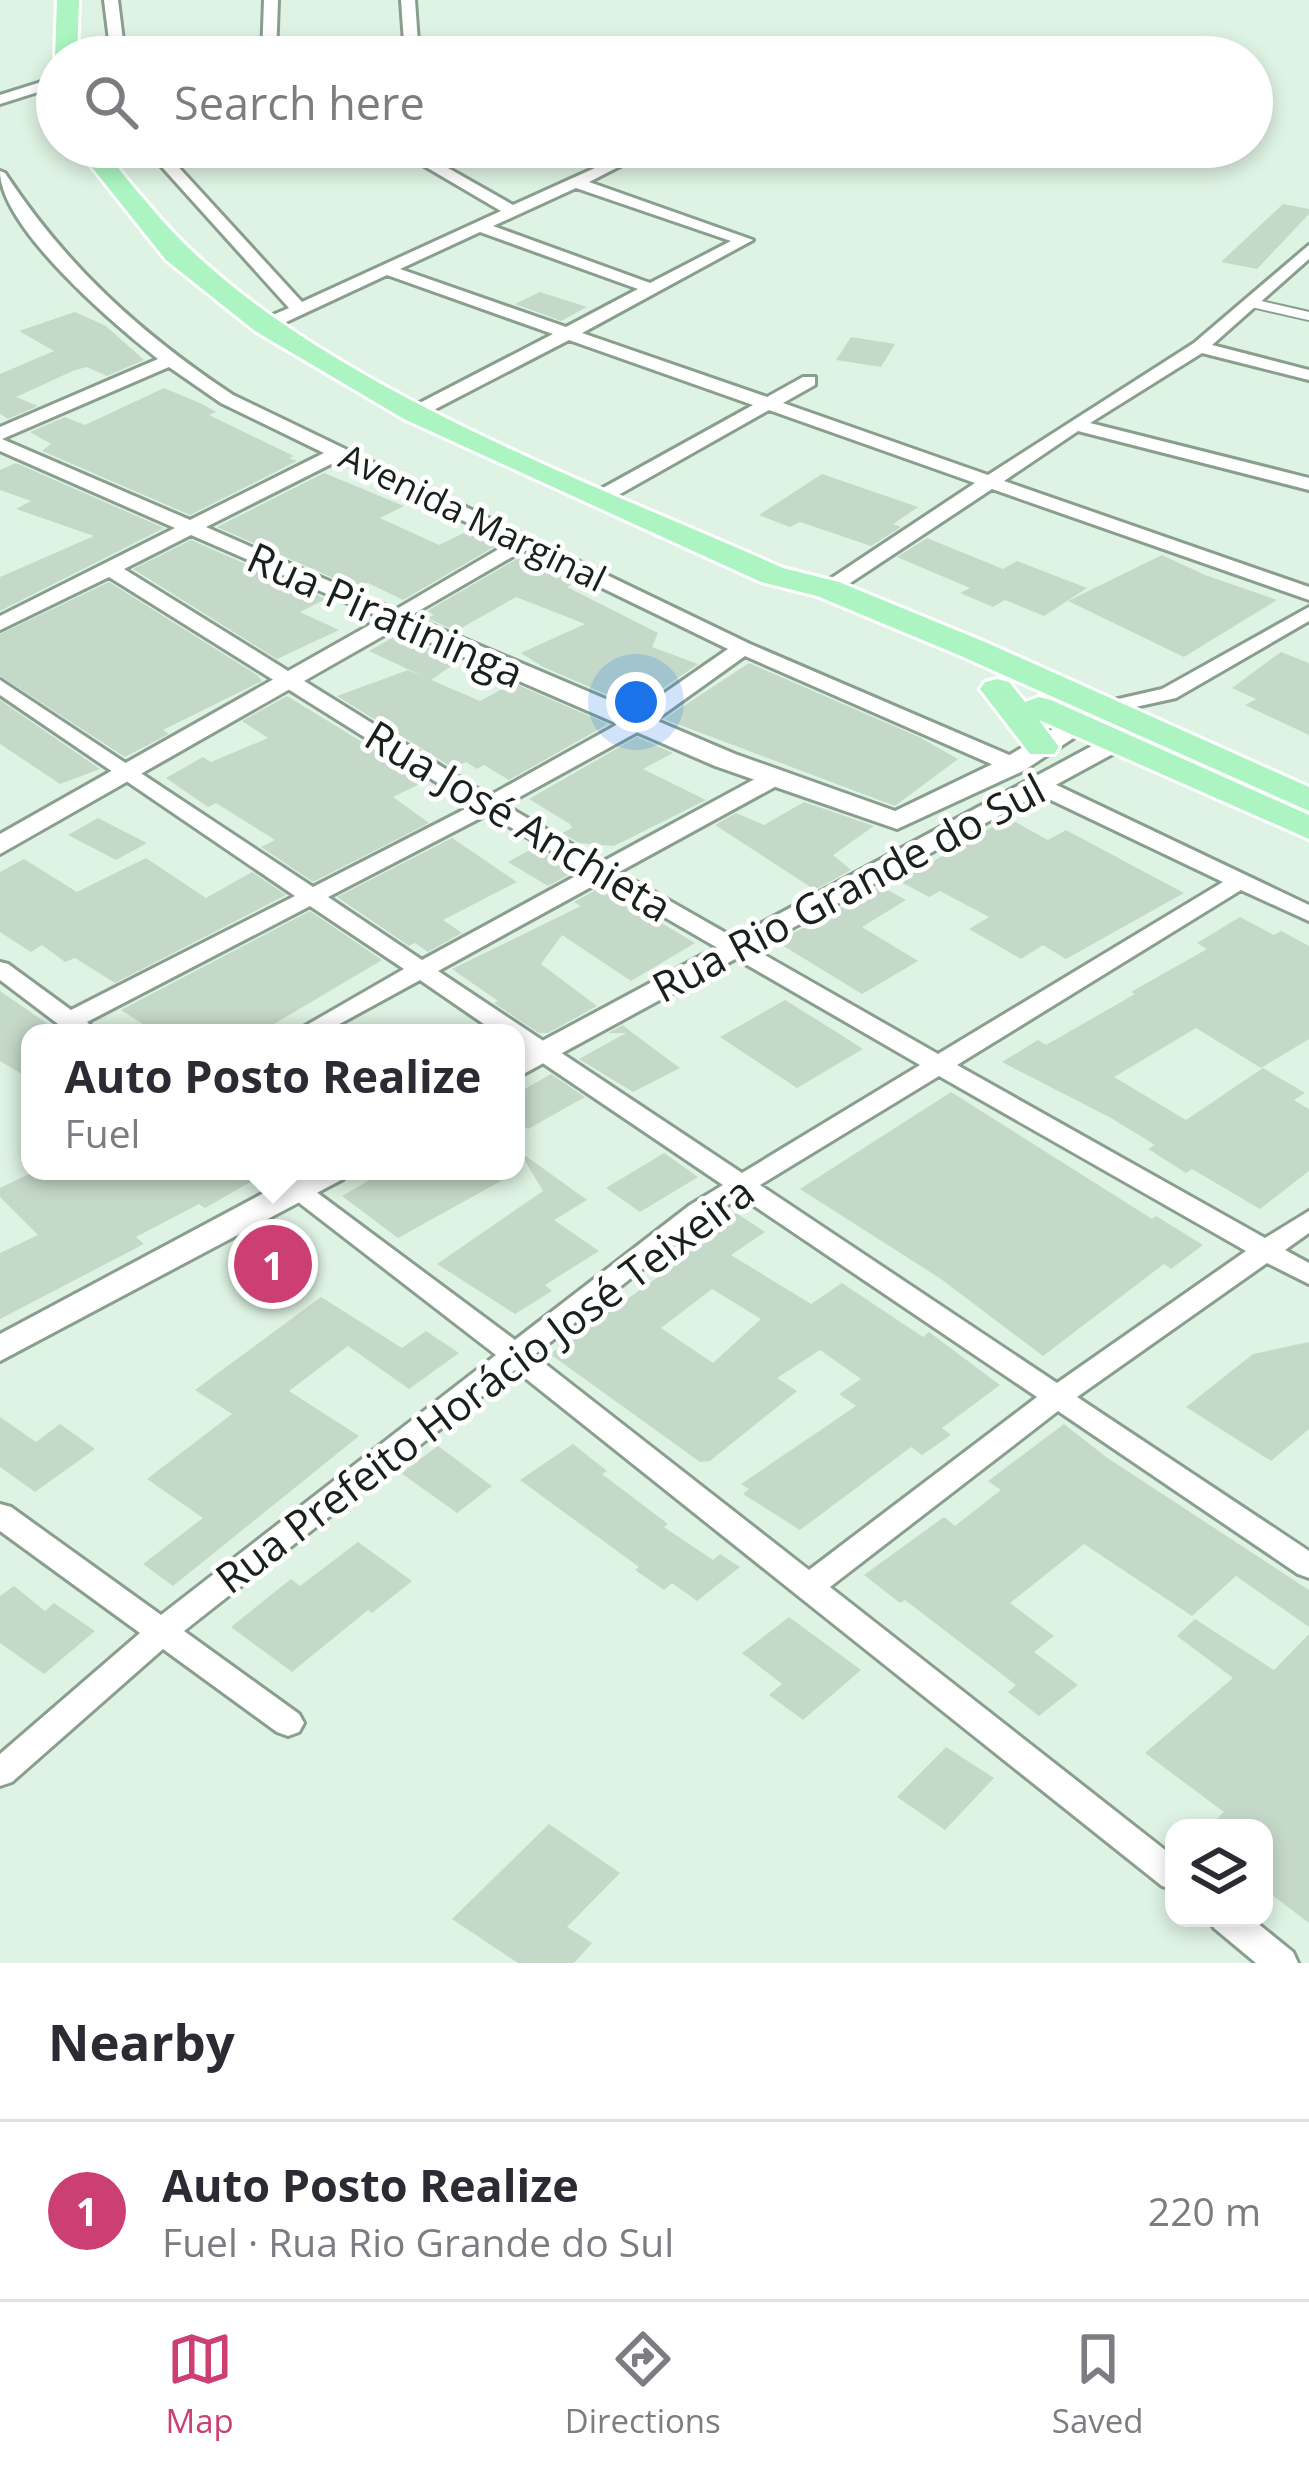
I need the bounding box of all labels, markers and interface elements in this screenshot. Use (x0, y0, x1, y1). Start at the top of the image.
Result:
search box (36, 36, 1273, 168)
icon: search (78, 69, 144, 135)
text: Search here (174, 72, 425, 133)
street label: Avenida Marginal (332, 431, 614, 603)
street label: Rua Piratininga (239, 528, 533, 700)
your location (606, 672, 666, 732)
street label: Rua José Anchieta (355, 706, 683, 934)
street label: Rua Rio Grande do Sul (642, 759, 1054, 1015)
popup (21, 1024, 525, 1180)
text: Auto Posto Realize (65, 1045, 481, 1106)
text: Fuel (65, 1106, 140, 1159)
street label: Rua Prefeito Horácio José Teixeira (203, 1163, 765, 1605)
pin: 1 (234, 1219, 312, 1309)
map controls (1165, 1819, 1273, 1927)
button: layers (1165, 1819, 1273, 1927)
text: Nearby (48, 2006, 235, 2076)
text: Auto Posto Realize (162, 2154, 579, 2215)
text: 1 (76, 2184, 98, 2237)
text: 220 m (1148, 2184, 1261, 2237)
text: Fuel · Rua Rio Grande do Sul (162, 2215, 674, 2268)
tab: Map (166, 2326, 234, 2443)
tab: Directions (565, 2326, 721, 2443)
tab: Saved (1052, 2326, 1143, 2443)

